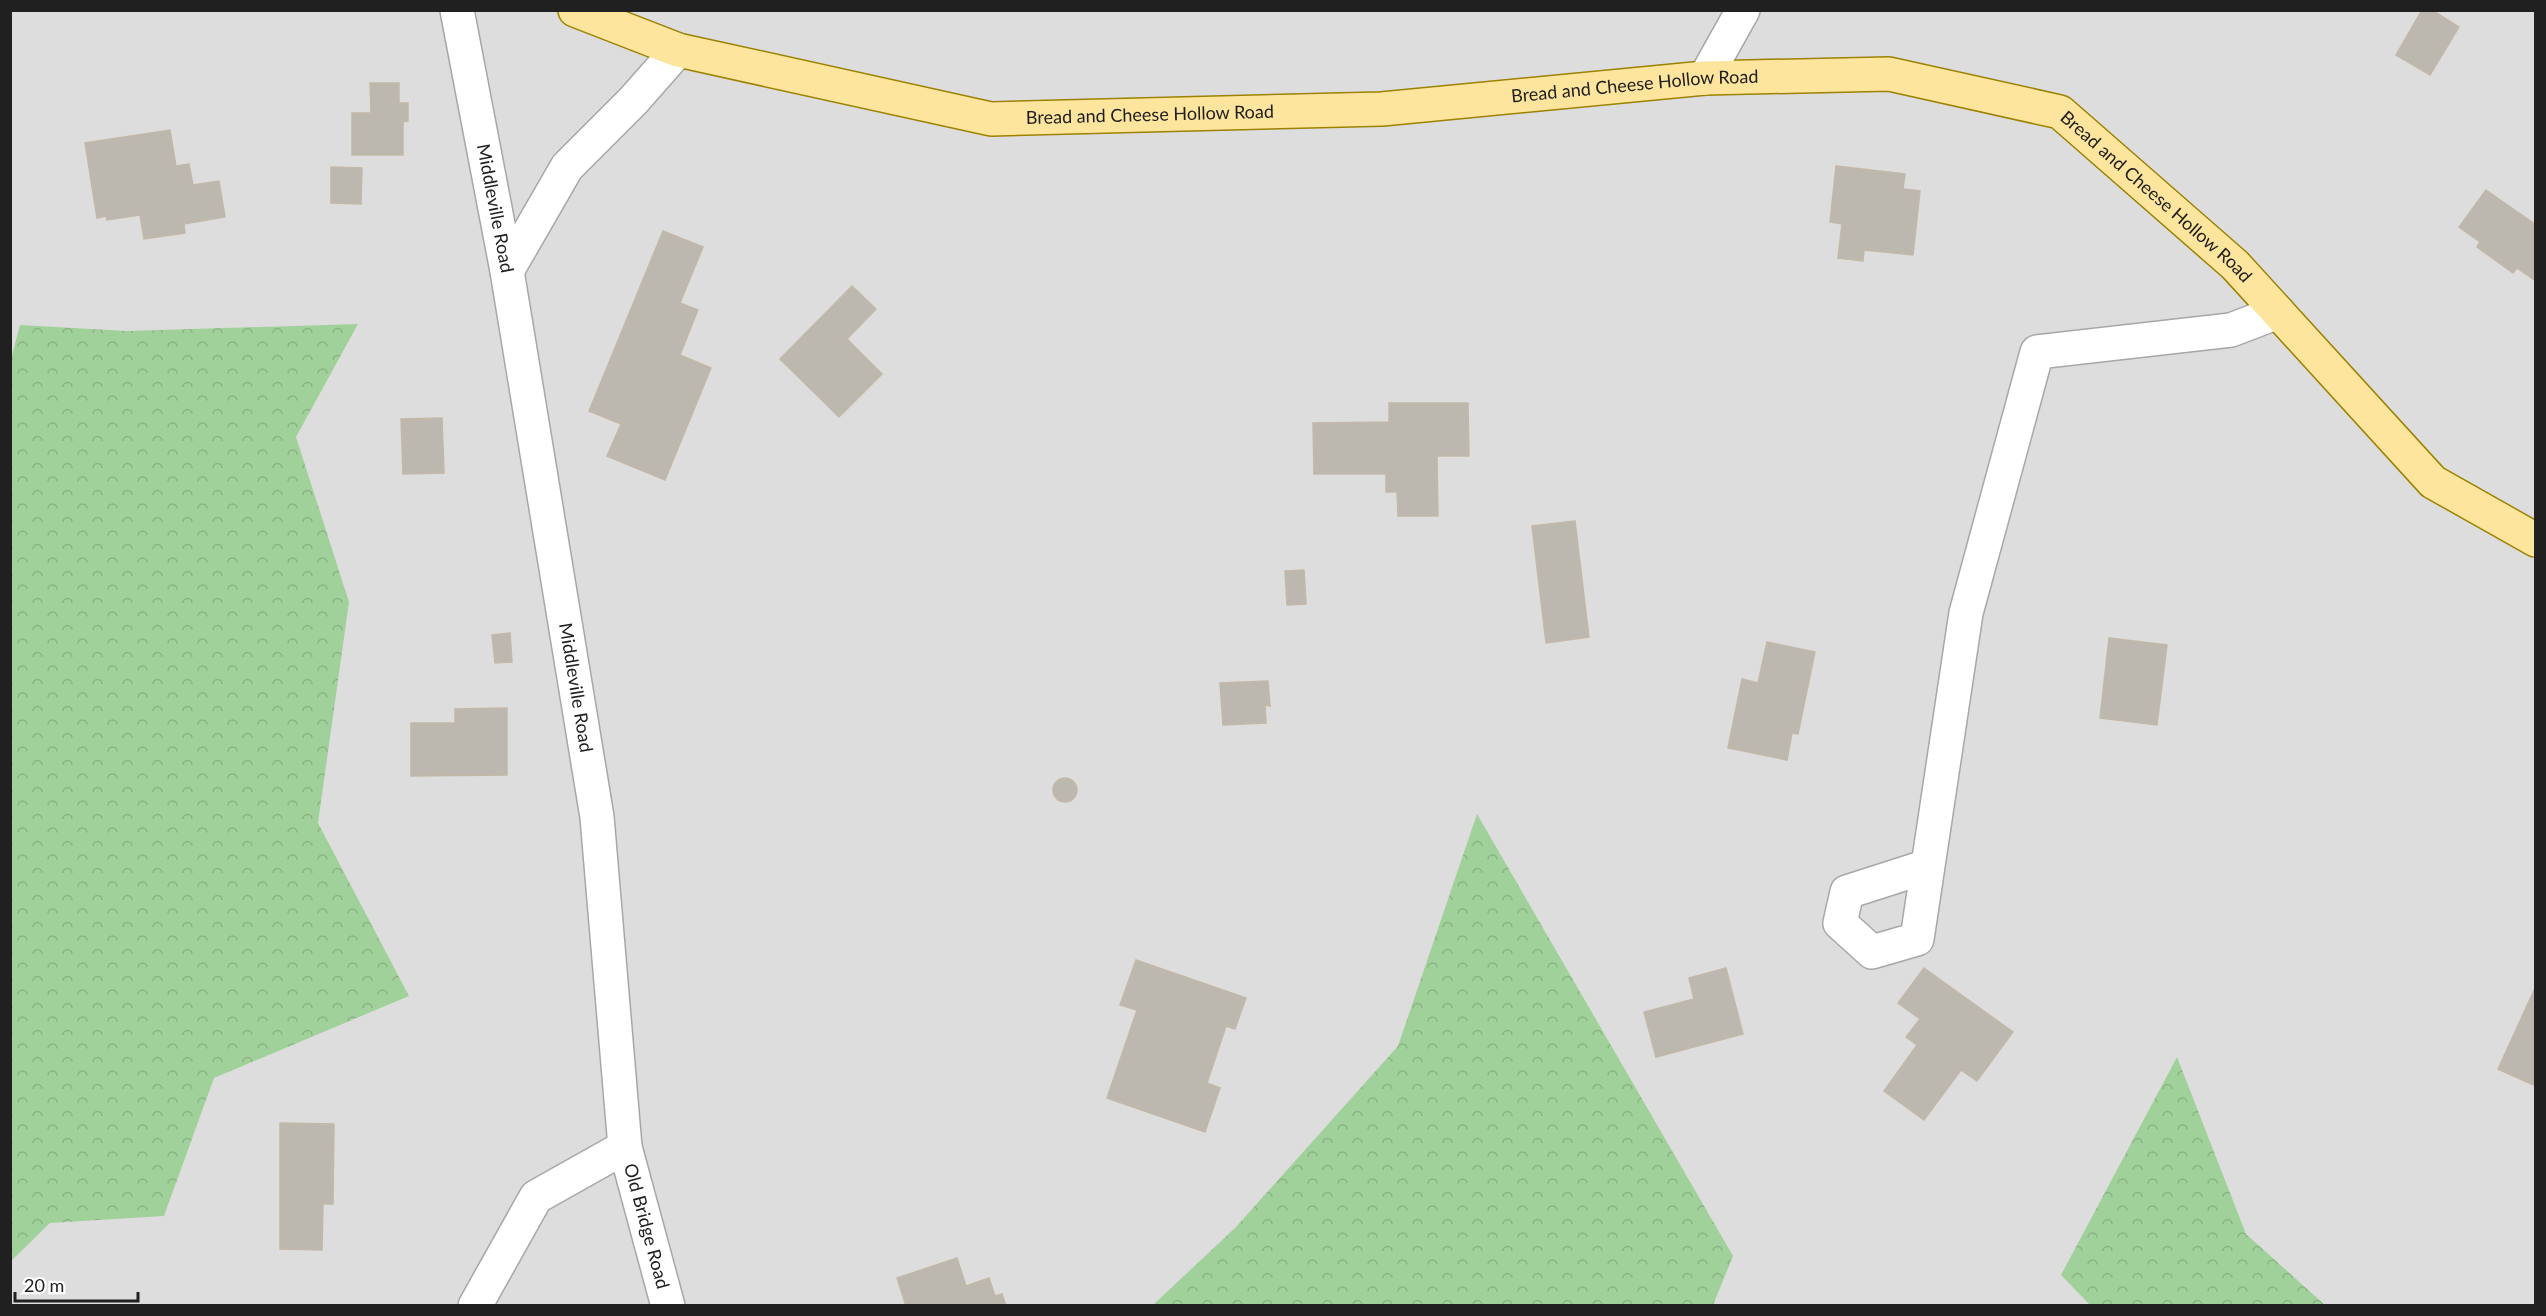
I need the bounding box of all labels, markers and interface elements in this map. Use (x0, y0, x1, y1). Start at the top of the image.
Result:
street label: Bread and Cheese Hollow Road (1510, 65, 1759, 107)
street label: Bread and Cheese Hollow Road (1026, 100, 1274, 128)
street label: Bread and Cheese Hollow Road (2056, 106, 2257, 286)
street label: Middleville Road (473, 142, 519, 275)
street label: Middleville Road (555, 621, 598, 754)
street label: Old Bridge Road (620, 1161, 675, 1291)
scale bar (15, 1265, 138, 1303)
text: 20 m (24, 1274, 64, 1296)

